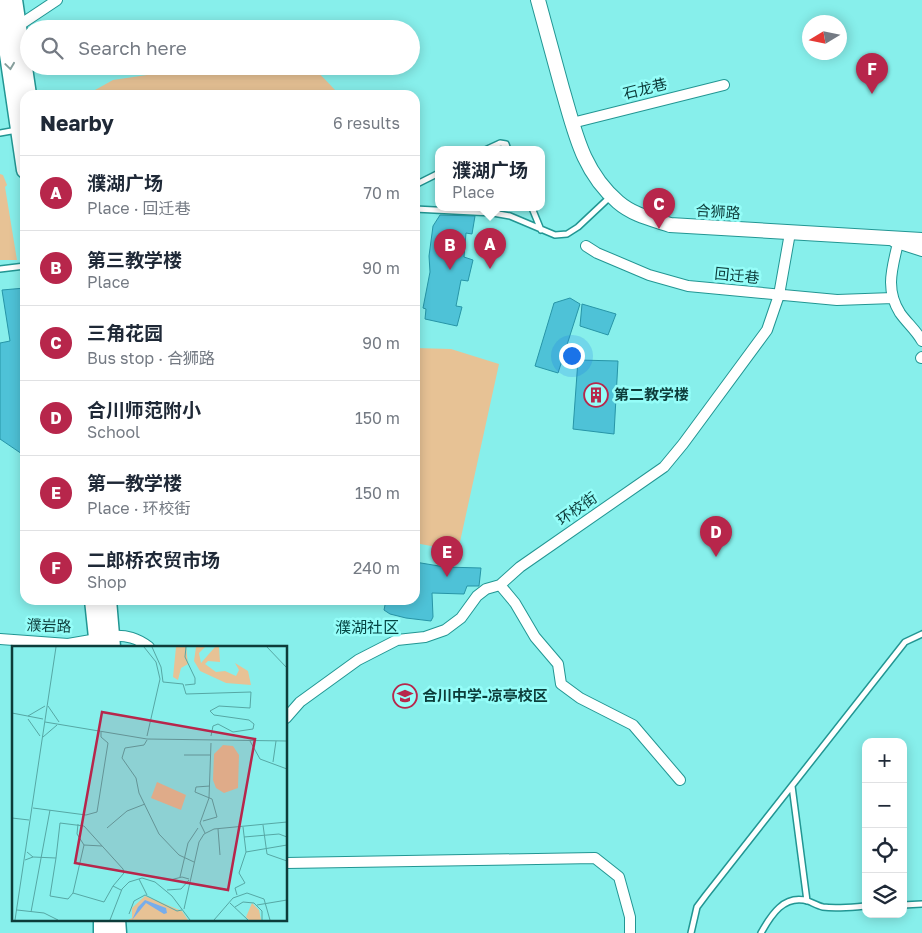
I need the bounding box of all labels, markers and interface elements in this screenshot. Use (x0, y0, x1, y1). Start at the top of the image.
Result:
north arrow (802, 15, 847, 60)
search box (20, 20, 420, 75)
icon: search (38, 34, 66, 62)
text: Search here (78, 36, 187, 59)
pin: F (856, 53, 888, 94)
one-way arrow (4, 62, 15, 70)
street label: 石龙巷 (621, 74, 669, 102)
text: Nearby (40, 110, 114, 136)
text: 6 results (333, 113, 400, 133)
popup (435, 146, 545, 211)
text: 濮湖广场 (452, 158, 528, 181)
text: 濮湖广场 (87, 171, 163, 194)
text: Place (452, 182, 495, 202)
text: A (50, 183, 62, 203)
text: 70 m (363, 183, 400, 203)
pin: C (643, 188, 675, 229)
text: Place · 回迁巷 (87, 198, 190, 218)
street label: 合狮路 (695, 200, 741, 222)
pin: A (474, 228, 506, 269)
pin: B (434, 229, 466, 270)
text: 第三教学楼 (87, 248, 182, 271)
text: B (50, 258, 62, 278)
text: 90 m (362, 258, 400, 278)
street label: 回迁巷 (714, 264, 760, 286)
text: Place (87, 272, 130, 292)
text: 三角花园 (87, 321, 163, 344)
text: C (50, 333, 62, 353)
text: 90 m (362, 333, 400, 353)
your location (559, 343, 585, 369)
text: Bus stop · 合狮路 (87, 348, 215, 368)
building icon: 第二教学楼 (583, 382, 609, 408)
place label: 第二教学楼 (614, 385, 689, 403)
text: 合川师范附小 (87, 398, 201, 421)
text: D (50, 408, 62, 428)
text: 150 m (355, 408, 400, 428)
text: School (87, 422, 140, 442)
text: 第一教学楼 (87, 471, 182, 494)
text: E (51, 483, 61, 503)
text: 150 m (355, 483, 400, 503)
street label: 环校街 (553, 488, 600, 528)
text: Place · 环校街 (87, 498, 190, 518)
pin: D (700, 516, 732, 557)
pin: E (431, 536, 463, 577)
text: 二郎桥农贸市场 (87, 548, 220, 571)
text: F (51, 558, 61, 578)
text: 240 m (353, 558, 400, 578)
text: Shop (87, 572, 127, 592)
street label: 濮岩路 (26, 615, 72, 635)
district label: 濮湖社区 (335, 617, 399, 637)
inset map (12, 646, 288, 920)
school or university icon: 合川中学-凉亭校区 (392, 683, 418, 709)
place label: 合川中学-凉亭校区 (422, 686, 548, 704)
map controls (862, 738, 907, 918)
button: + (862, 738, 907, 783)
button: − (862, 783, 907, 828)
button: locate (862, 828, 907, 873)
button: layers (862, 873, 907, 918)

